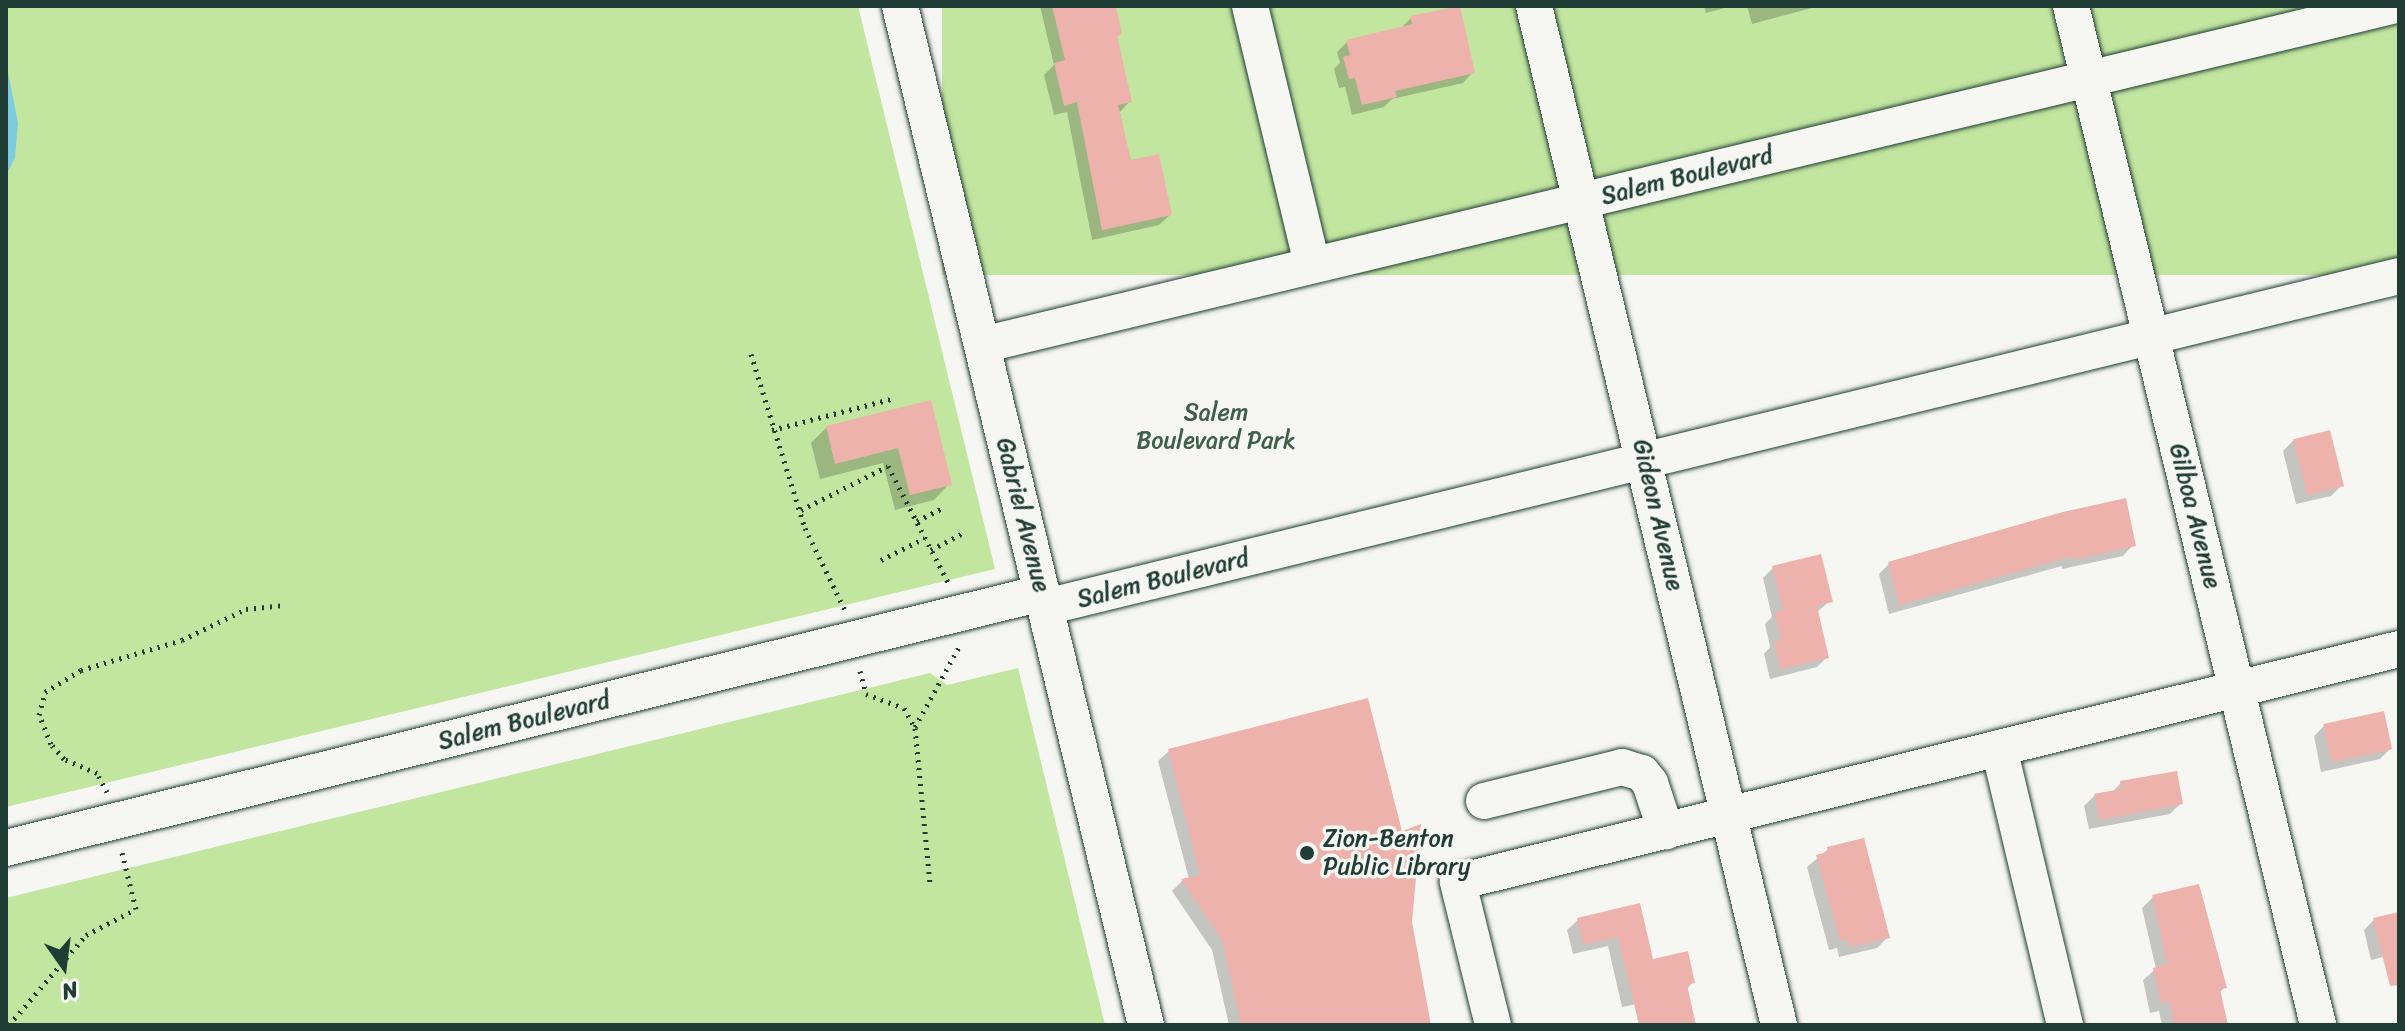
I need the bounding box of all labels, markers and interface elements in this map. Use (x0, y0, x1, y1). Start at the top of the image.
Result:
street label: Salem Boulevard (1598, 141, 1776, 211)
park label: Salem Boulevard Park (1136, 399, 1296, 455)
street label: Gabriel Avenue (990, 435, 1056, 595)
street label: Gideon Avenue (1627, 437, 1689, 593)
street label: Gilboa Avenue (2163, 441, 2227, 591)
street label: Salem Boulevard (1074, 544, 1252, 614)
street label: Salem Boulevard (435, 686, 613, 756)
place label: Zion-Benton Public Library (1323, 825, 1470, 881)
marker: Zion-Benton Public Library (1298, 844, 1316, 862)
north arrow (24, 927, 104, 1007)
text: N (58, 970, 82, 1012)

